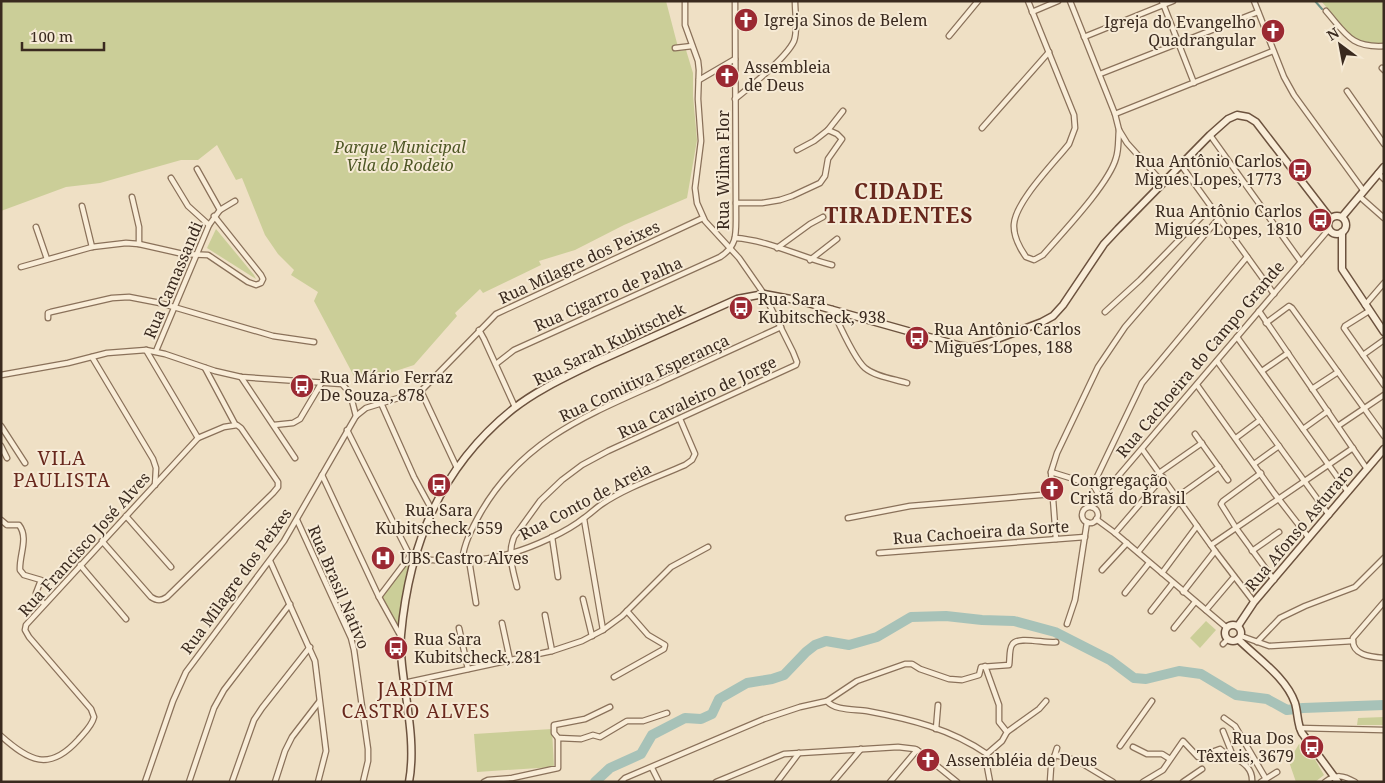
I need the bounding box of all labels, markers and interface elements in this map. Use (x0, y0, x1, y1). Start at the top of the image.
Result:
church icon: Igreja Sinos de Belem (733, 7, 759, 33)
place label: Igreja Sinos de Belem (764, 9, 928, 31)
place label: Igreja do Evangelho Quadrangular (1104, 11, 1256, 51)
church icon: Igreja do Evangelho Quadrangular (1260, 18, 1286, 44)
scale bar (22, 20, 105, 52)
north arrow (1315, 20, 1365, 70)
text: N (1323, 23, 1343, 45)
text: 100 m (30, 26, 73, 46)
place label: Assembleia de Deus (744, 56, 831, 96)
church icon: Assembleia de Deus (714, 63, 740, 89)
street label: Rua Wilma Flor (712, 109, 734, 230)
park label: Parque Municipal Vila do Rodeio (333, 136, 466, 176)
place label: Rua Antônio Carlos Migues Lopes, 1773 (1134, 150, 1282, 190)
bus stop icon: Rua Antônio Carlos Migues Lopes, 1773 (1287, 157, 1313, 183)
district label: CIDADE TIRADENTES (825, 177, 973, 229)
place label: Rua Antônio Carlos Migues Lopes, 1810 (1154, 200, 1302, 240)
bus stop icon: Rua Antônio Carlos Migues Lopes, 1810 (1307, 207, 1333, 233)
street label: Rua Milagre dos Peixes (495, 215, 663, 309)
street label: Rua Camassandi (138, 218, 208, 342)
street label: Rua Cigarro de Palha (530, 251, 686, 337)
street label: Rua Cachoeira do Campo Grande (1111, 256, 1289, 462)
place label: Rua Sara Kubitscheck, 938 (758, 288, 886, 328)
bus stop icon: Rua Sara Kubitscheck, 938 (728, 295, 754, 321)
street label: Rua Sarah Kubitschek (529, 297, 689, 390)
place label: Rua Antônio Carlos Migues Lopes, 188 (934, 318, 1081, 358)
bus stop icon: Rua Antônio Carlos Migues Lopes, 188 (904, 325, 930, 351)
street label: Rua Comitiva Esperança (555, 329, 733, 427)
street label: Rua Cavaleiro de Jorge (614, 351, 780, 443)
place label: Rua Mário Ferraz De Souza, 878 (320, 366, 453, 406)
bus stop icon: Rua Mário Ferraz De Souza, 878 (289, 373, 315, 399)
district label: VILA PAULISTA (13, 445, 111, 493)
street label: Rua Conto de Areia (515, 457, 655, 545)
street label: Rua Afonso Asturaro (1240, 460, 1358, 596)
street label: Rua Francisco José Alves (13, 467, 155, 621)
place label: Congregação Cristã do Brasil (1070, 469, 1186, 509)
bus stop icon: Rua Sara Kubitscheck, 559 (426, 472, 452, 498)
church icon: Congregação Cristã do Brasil (1039, 476, 1065, 502)
place label: Rua Sara Kubitscheck, 559 (375, 499, 503, 539)
street label: Rua Milagre dos Peixes (175, 504, 297, 658)
street label: Rua Cachoeira da Sorte (892, 515, 1070, 549)
street label: Rua Brasil Nativo (303, 522, 375, 652)
hospital icon: UBS Castro Alves (370, 545, 396, 571)
place label: UBS Castro Alves (400, 547, 529, 569)
place label: Rua Sara Kubitscheck, 281 (414, 628, 542, 668)
bus stop icon: Rua Sara Kubitscheck, 281 (383, 635, 409, 661)
district label: JARDIM CASTRO ALVES (341, 676, 491, 724)
place label: Rua Dos Têxteis, 3679 (1197, 727, 1294, 767)
bus stop icon: Rua Dos Têxteis, 3679 (1299, 734, 1325, 760)
church icon: Assembléia de Deus (915, 747, 941, 773)
place label: Assembléia de Deus (946, 749, 1097, 771)

